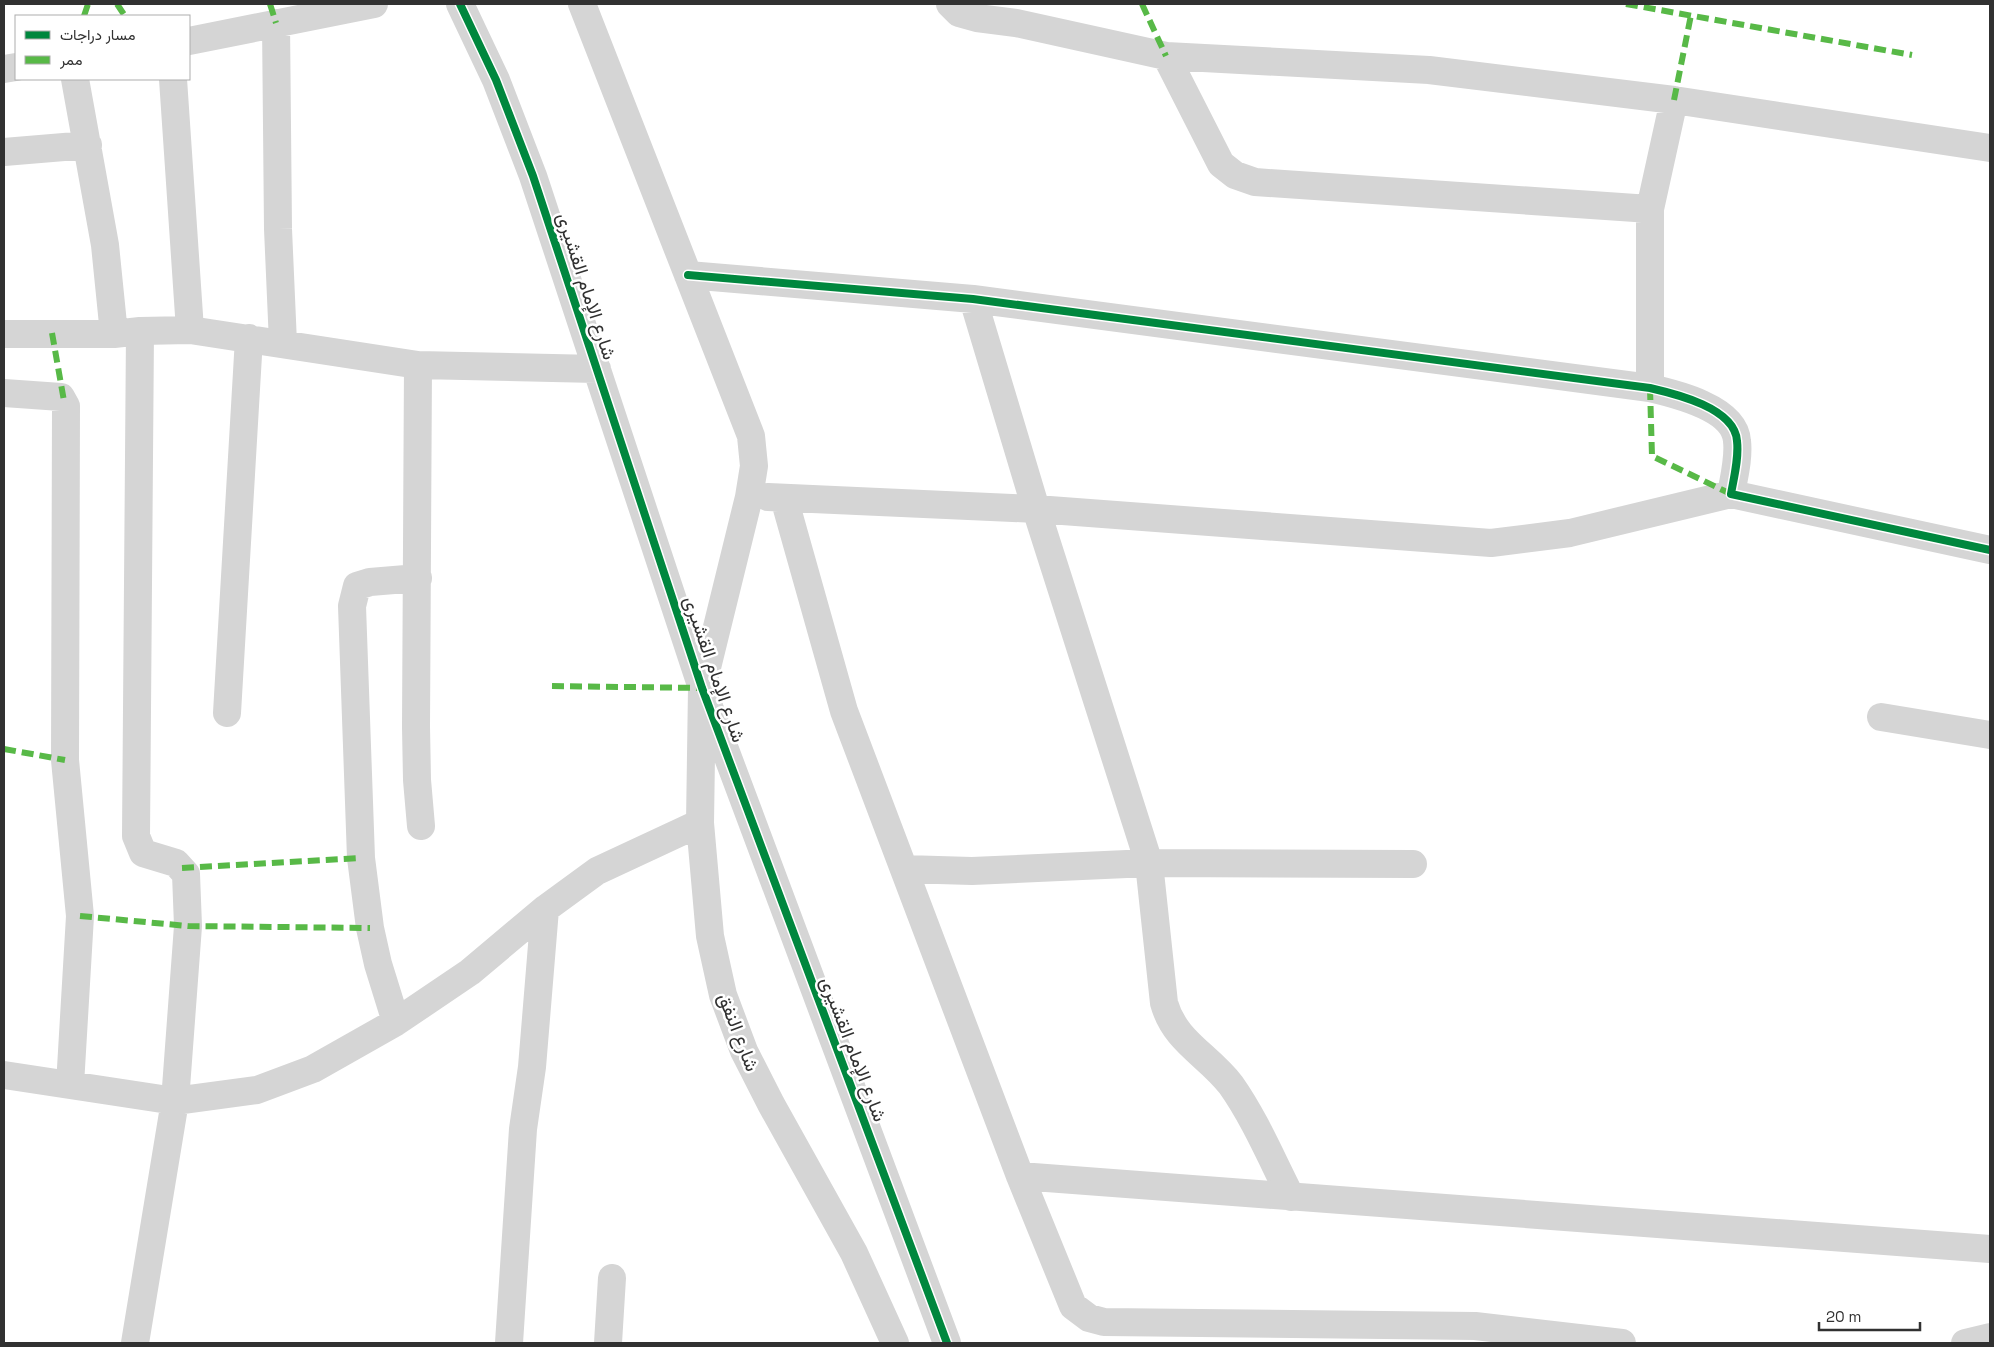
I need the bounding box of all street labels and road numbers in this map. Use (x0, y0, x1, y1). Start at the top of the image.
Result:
street label: شارع الإمام القشيرى (551, 209, 622, 363)
street label: شارع الإمام القشيرى (678, 593, 751, 746)
street label: شارع الإمام القشيرى (814, 973, 893, 1125)
street label: شارع النفق (712, 989, 765, 1075)

